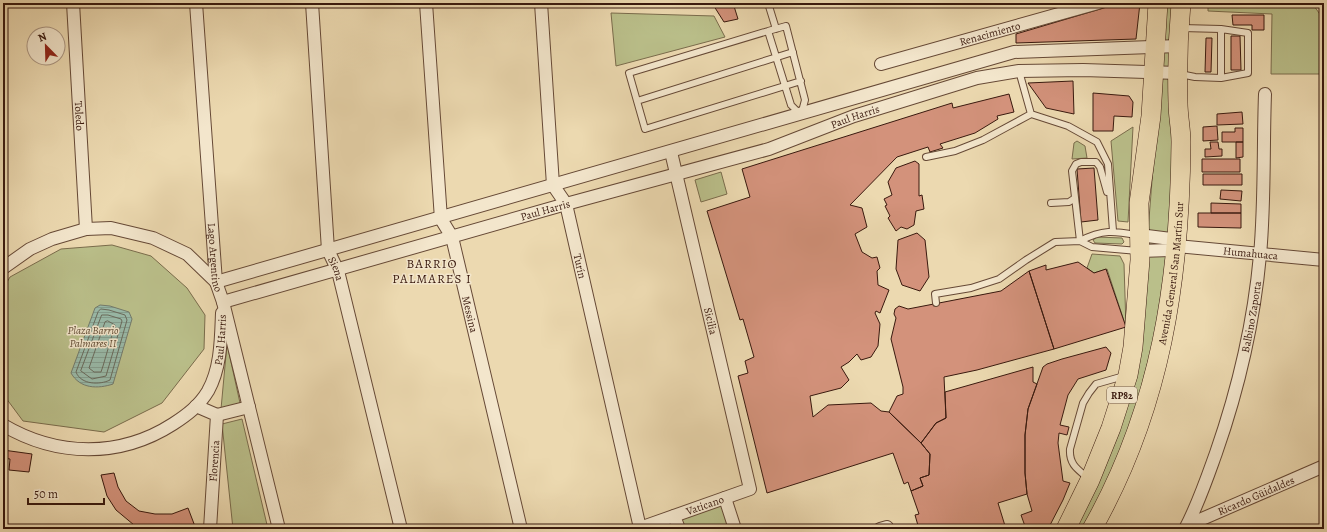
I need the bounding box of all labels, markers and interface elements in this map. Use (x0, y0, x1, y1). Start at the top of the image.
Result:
street label: Renacimiento (958, 18, 1023, 50)
north arrow (26, 26, 66, 66)
text: N (36, 29, 49, 46)
street label: Toledo (71, 100, 87, 132)
street label: Paul Harris (828, 102, 881, 132)
street label: Paul Harris (519, 196, 572, 225)
street label: Avenida General San Martín Sur (1154, 201, 1187, 347)
street label: Lago Argentino (204, 222, 226, 294)
street label: Humahuaca (1222, 243, 1280, 264)
street label: Turín (570, 252, 590, 280)
street label: Siena (324, 254, 347, 283)
district label: BARRIO PALMARES I (392, 255, 472, 287)
street label: Balbino Zaporta (1238, 279, 1265, 354)
street label: Messina (458, 295, 482, 335)
street label: Sicilia (700, 306, 721, 337)
street label: Paul Harris (211, 314, 230, 367)
park label: Plaza Barrio Palmares II (67, 323, 119, 351)
road number: RP82 (1107, 387, 1137, 403)
street label: Florencia (206, 439, 223, 482)
street label: Ricardo Güidaldes (1215, 473, 1297, 519)
scale bar (28, 480, 104, 506)
text: 50 m (34, 486, 58, 502)
street label: Vaticano (683, 492, 726, 519)

